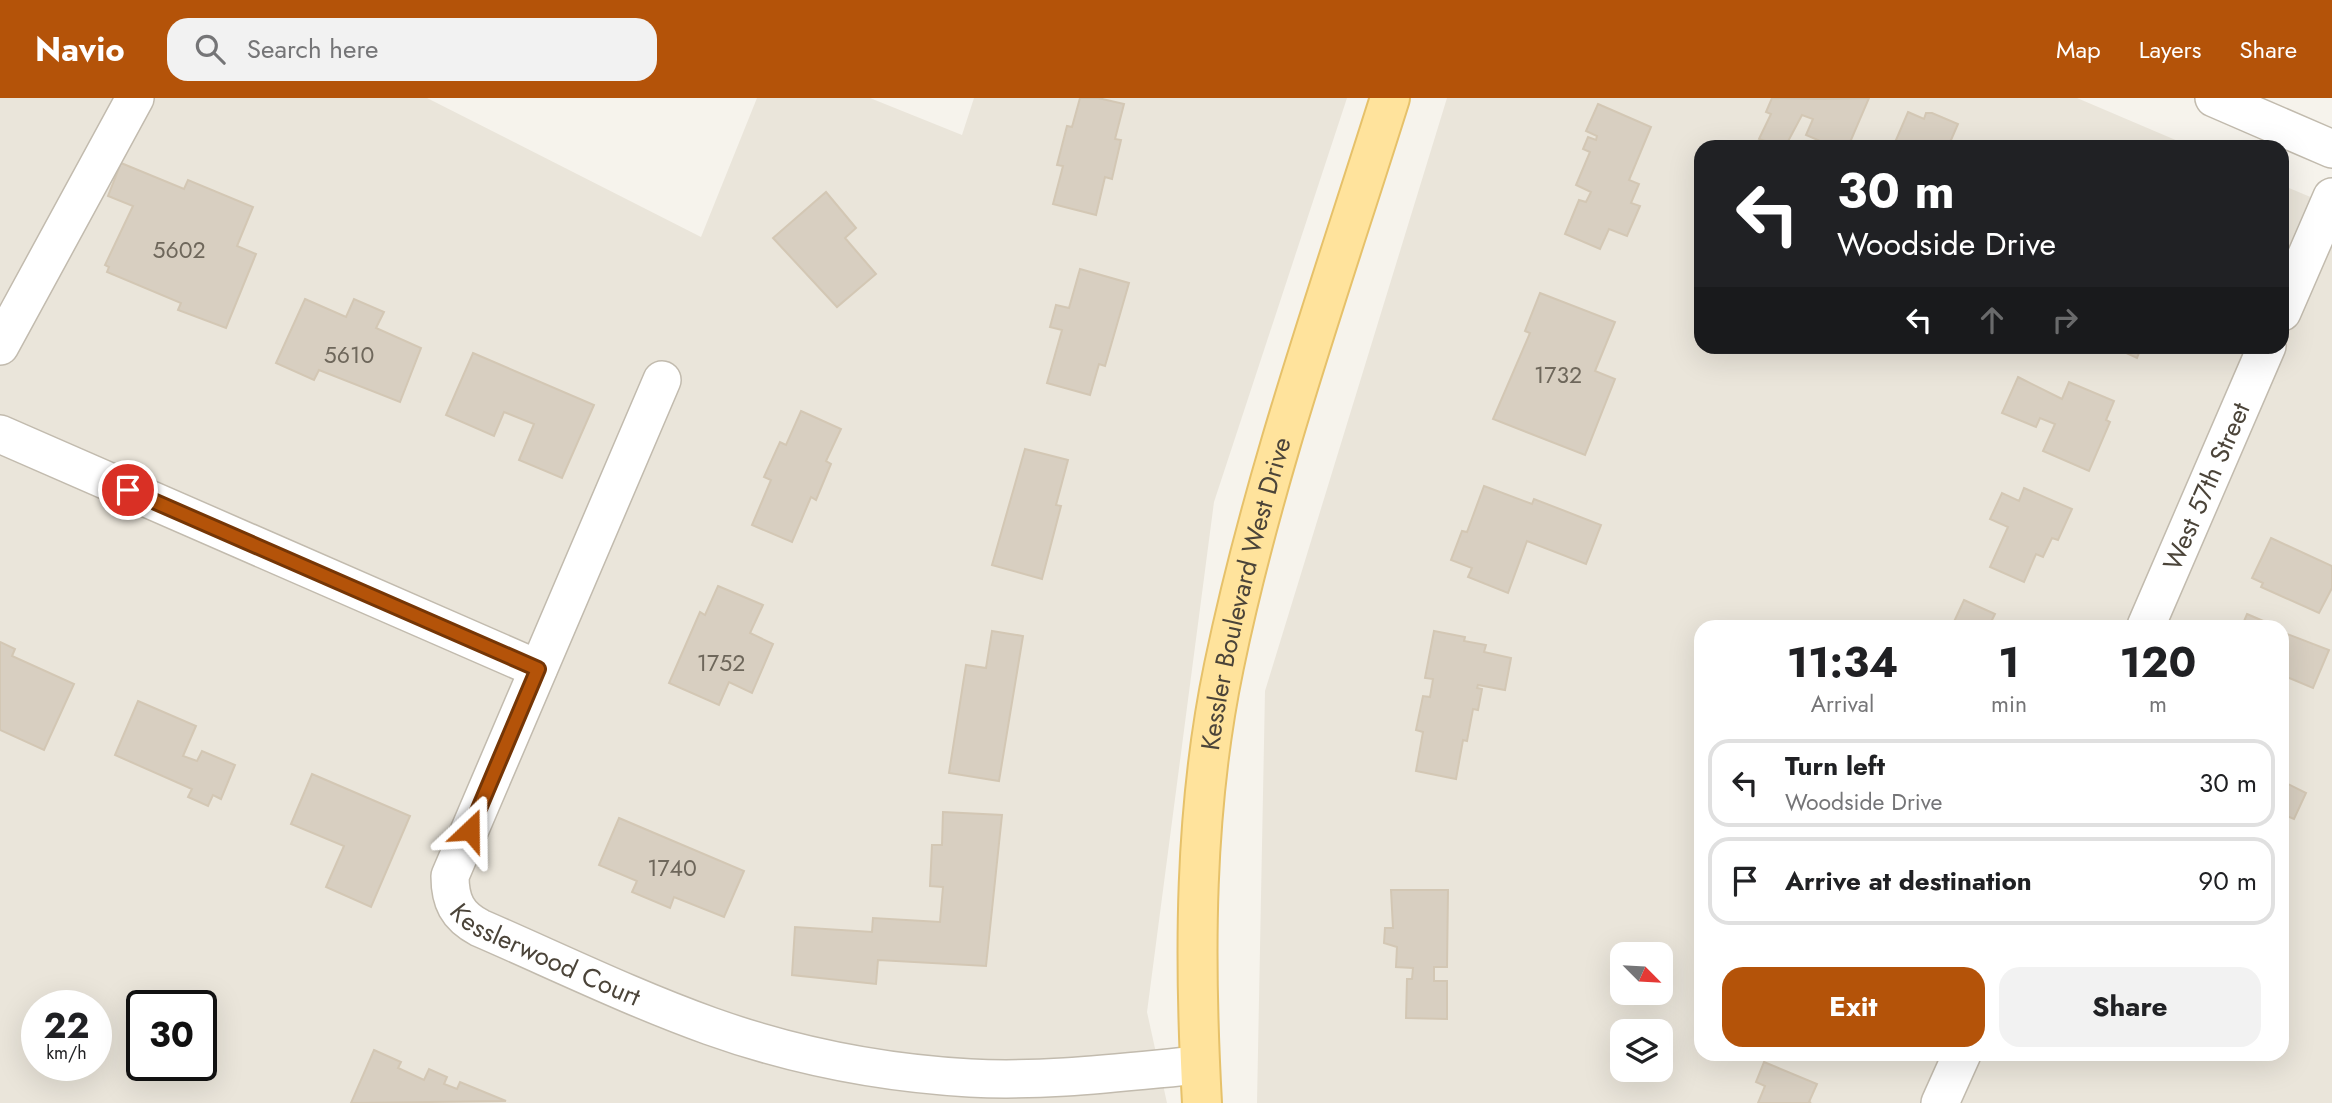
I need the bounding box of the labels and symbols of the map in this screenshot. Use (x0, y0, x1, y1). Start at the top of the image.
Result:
house number: 5602 (152, 233, 206, 267)
house number: 5610 (324, 338, 374, 372)
house number: 1732 (1534, 358, 1582, 392)
street label: West 57th Street (2153, 396, 2260, 576)
street label: Kessler Boulevard West Drive (1191, 432, 1301, 753)
pin (98, 460, 158, 520)
house number: 1752 (697, 646, 745, 680)
position arrow (433, 793, 507, 867)
house number: 1740 (647, 851, 697, 885)
street label: Kesslerwood Court (441, 895, 647, 1016)
north arrow (1610, 942, 1673, 1004)
speed limit sign: 30 (126, 990, 217, 1081)

